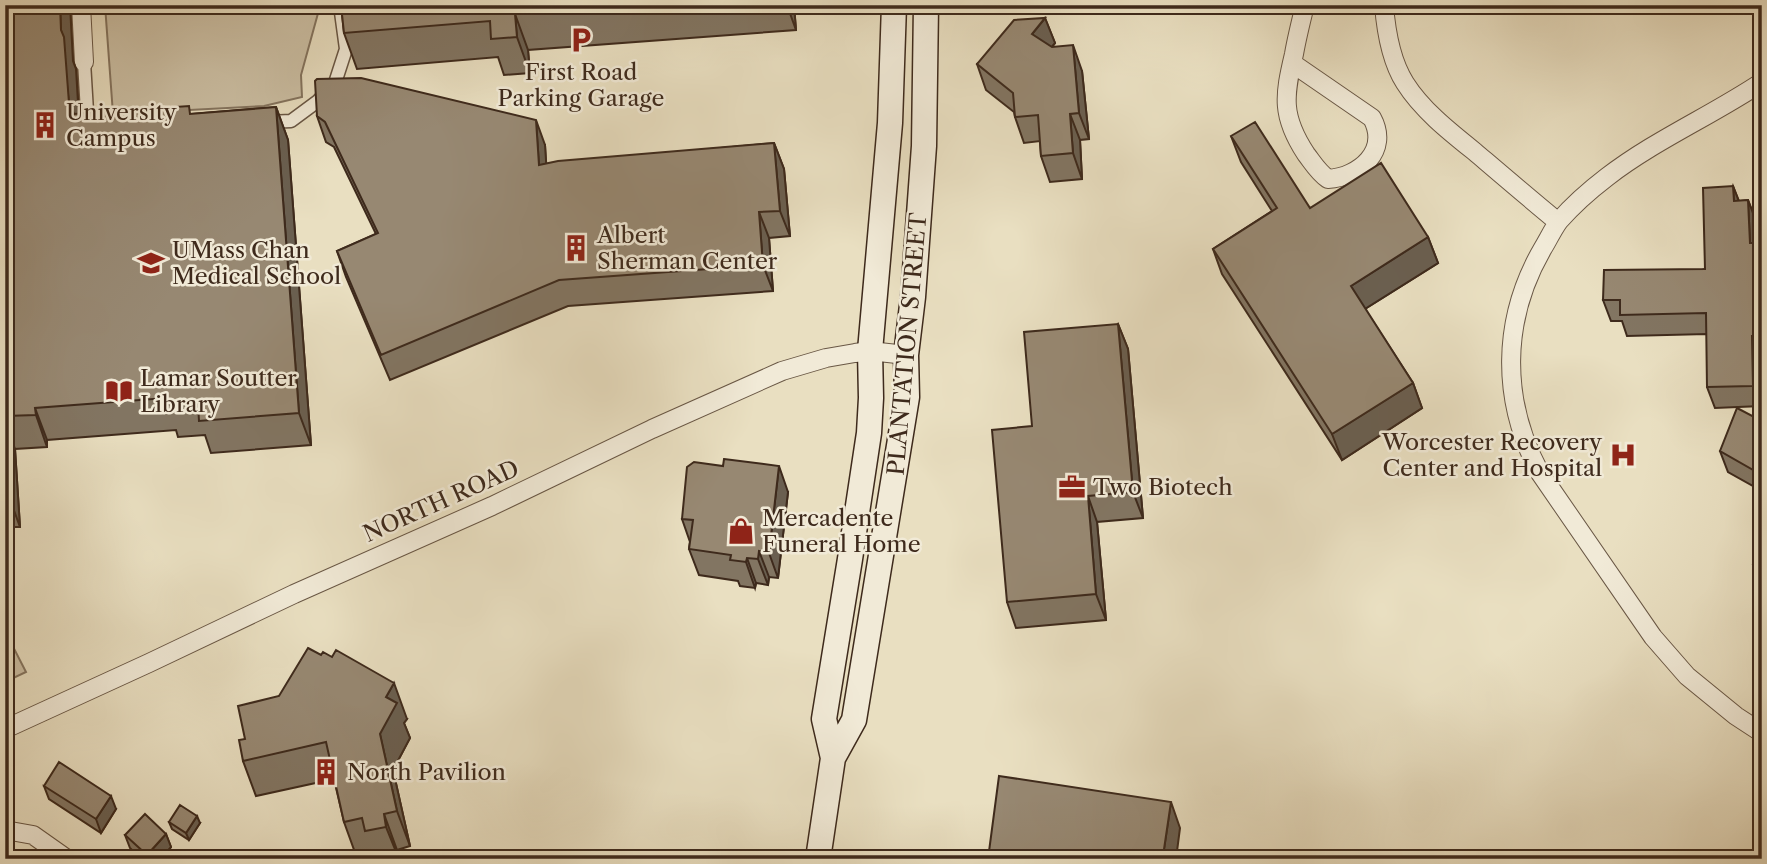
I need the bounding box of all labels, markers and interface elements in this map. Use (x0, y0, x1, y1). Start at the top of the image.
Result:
parking icon: First Road Parking Garage (566, 25, 596, 55)
place label: First Road Parking Garage (498, 58, 664, 112)
place label: University Campus (66, 98, 177, 152)
building icon: University Campus (30, 110, 60, 140)
street label: PLANTATION STREET (882, 211, 932, 476)
place label: Albert Sherman Center (596, 221, 778, 275)
building icon: Albert Sherman Center (561, 233, 591, 263)
place label: UMass Chan Medical School (172, 236, 341, 290)
school or university icon: UMass Chan Medical School (136, 248, 166, 278)
place label: Lamar Soutter Library (140, 364, 297, 418)
library icon: Lamar Soutter Library (104, 376, 134, 406)
place label: Worcester Recovery Center and Hospital (1381, 428, 1602, 482)
hospital icon: Worcester Recovery Center and Hospital (1608, 440, 1638, 470)
street label: NORTH ROAD (359, 454, 523, 548)
office icon: Two Biotech (1057, 472, 1087, 502)
place label: Two Biotech (1093, 473, 1233, 501)
place label: Mercadente Funeral Home (762, 504, 921, 558)
shop icon: Mercadente Funeral Home (726, 516, 756, 546)
building icon: North Pavilion (311, 757, 341, 787)
place label: North Pavilion (347, 758, 506, 786)

